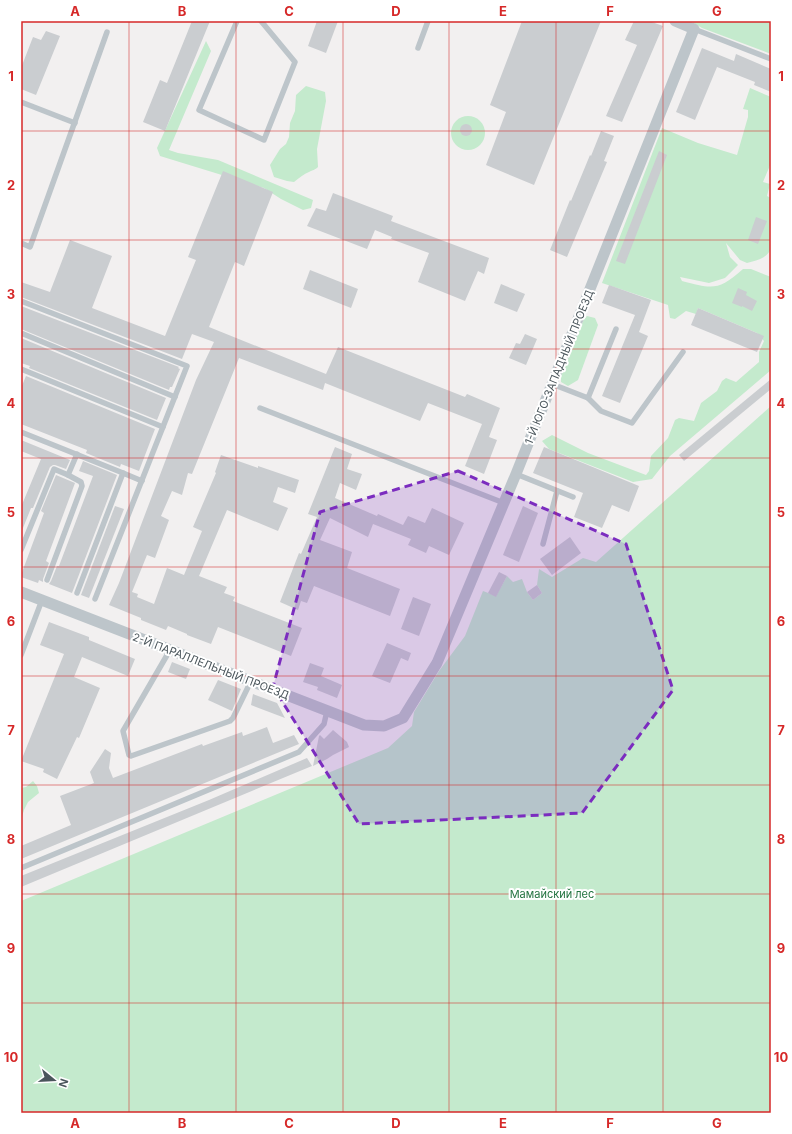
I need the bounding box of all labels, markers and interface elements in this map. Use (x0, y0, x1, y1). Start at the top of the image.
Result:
text: A (70, 3, 80, 19)
text: B (178, 3, 187, 19)
text: C (284, 3, 294, 19)
text: D (391, 3, 401, 19)
text: E (499, 3, 507, 19)
text: F (606, 3, 614, 19)
text: G (712, 3, 722, 19)
text: 1 (8, 68, 14, 84)
text: 1 (778, 68, 784, 84)
text: 2 (7, 177, 15, 193)
text: 2 (777, 177, 785, 193)
text: 3 (7, 286, 15, 302)
text: 3 (777, 286, 785, 302)
street label: 1-Й ЮГО-ЗАПАДНЫЙ ПРОЕЗД (522, 288, 596, 446)
text: 4 (7, 395, 16, 411)
text: 4 (777, 395, 786, 411)
text: 5 (7, 504, 15, 520)
text: 5 (777, 504, 785, 520)
text: 6 (7, 613, 15, 629)
text: 6 (777, 613, 785, 629)
street label: 2-Й ПАРАЛЛЕЛЬНЫЙ ПРОЕЗД (131, 630, 291, 702)
text: 7 (7, 722, 15, 738)
text: 7 (777, 722, 785, 738)
text: 8 (7, 831, 15, 847)
text: 8 (777, 831, 785, 847)
park label: Мамайский лес (510, 887, 594, 901)
text: 9 (7, 940, 15, 956)
text: 9 (777, 940, 785, 956)
text: 10 (4, 1049, 18, 1065)
text: 10 (774, 1049, 788, 1065)
north arrow (34, 1060, 74, 1100)
text: N (56, 1077, 71, 1089)
text: A (70, 1115, 80, 1131)
text: B (178, 1115, 187, 1131)
text: C (284, 1115, 294, 1131)
text: D (391, 1115, 401, 1131)
text: E (499, 1115, 507, 1131)
text: F (606, 1115, 614, 1131)
text: G (712, 1115, 722, 1131)

